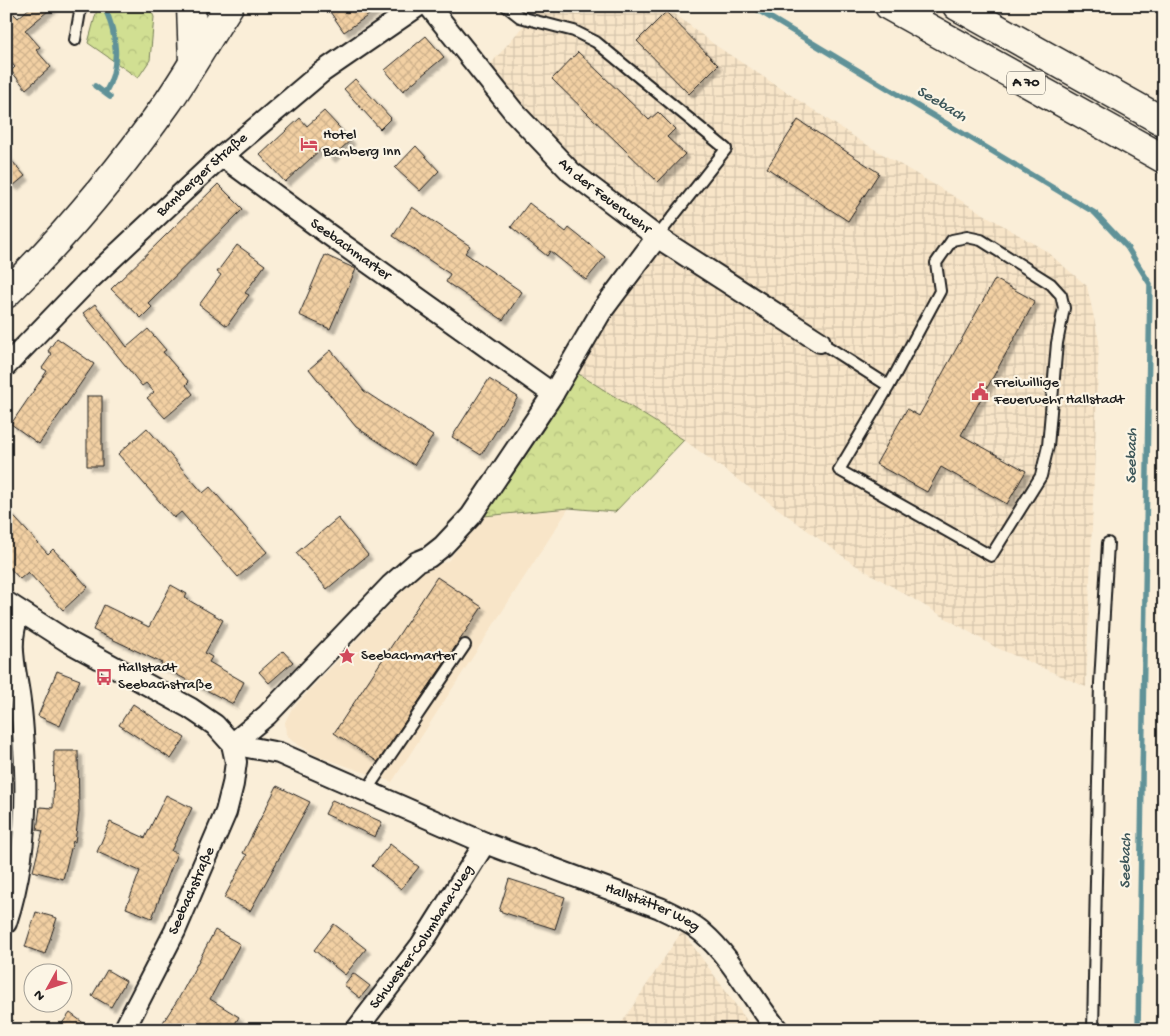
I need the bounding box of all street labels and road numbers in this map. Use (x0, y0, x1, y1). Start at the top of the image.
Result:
road number: A 70 (1007, 72, 1045, 95)
street label: Bamberger Straße (152, 129, 252, 222)
street label: An der Feuerwehr (554, 155, 656, 239)
street label: Seebachmarter (306, 215, 396, 286)
street label: Seebachstraße (165, 844, 219, 938)
street label: Schwester-Columbana-Weg (366, 862, 478, 1013)
street label: Hallstätter Weg (602, 879, 703, 936)

